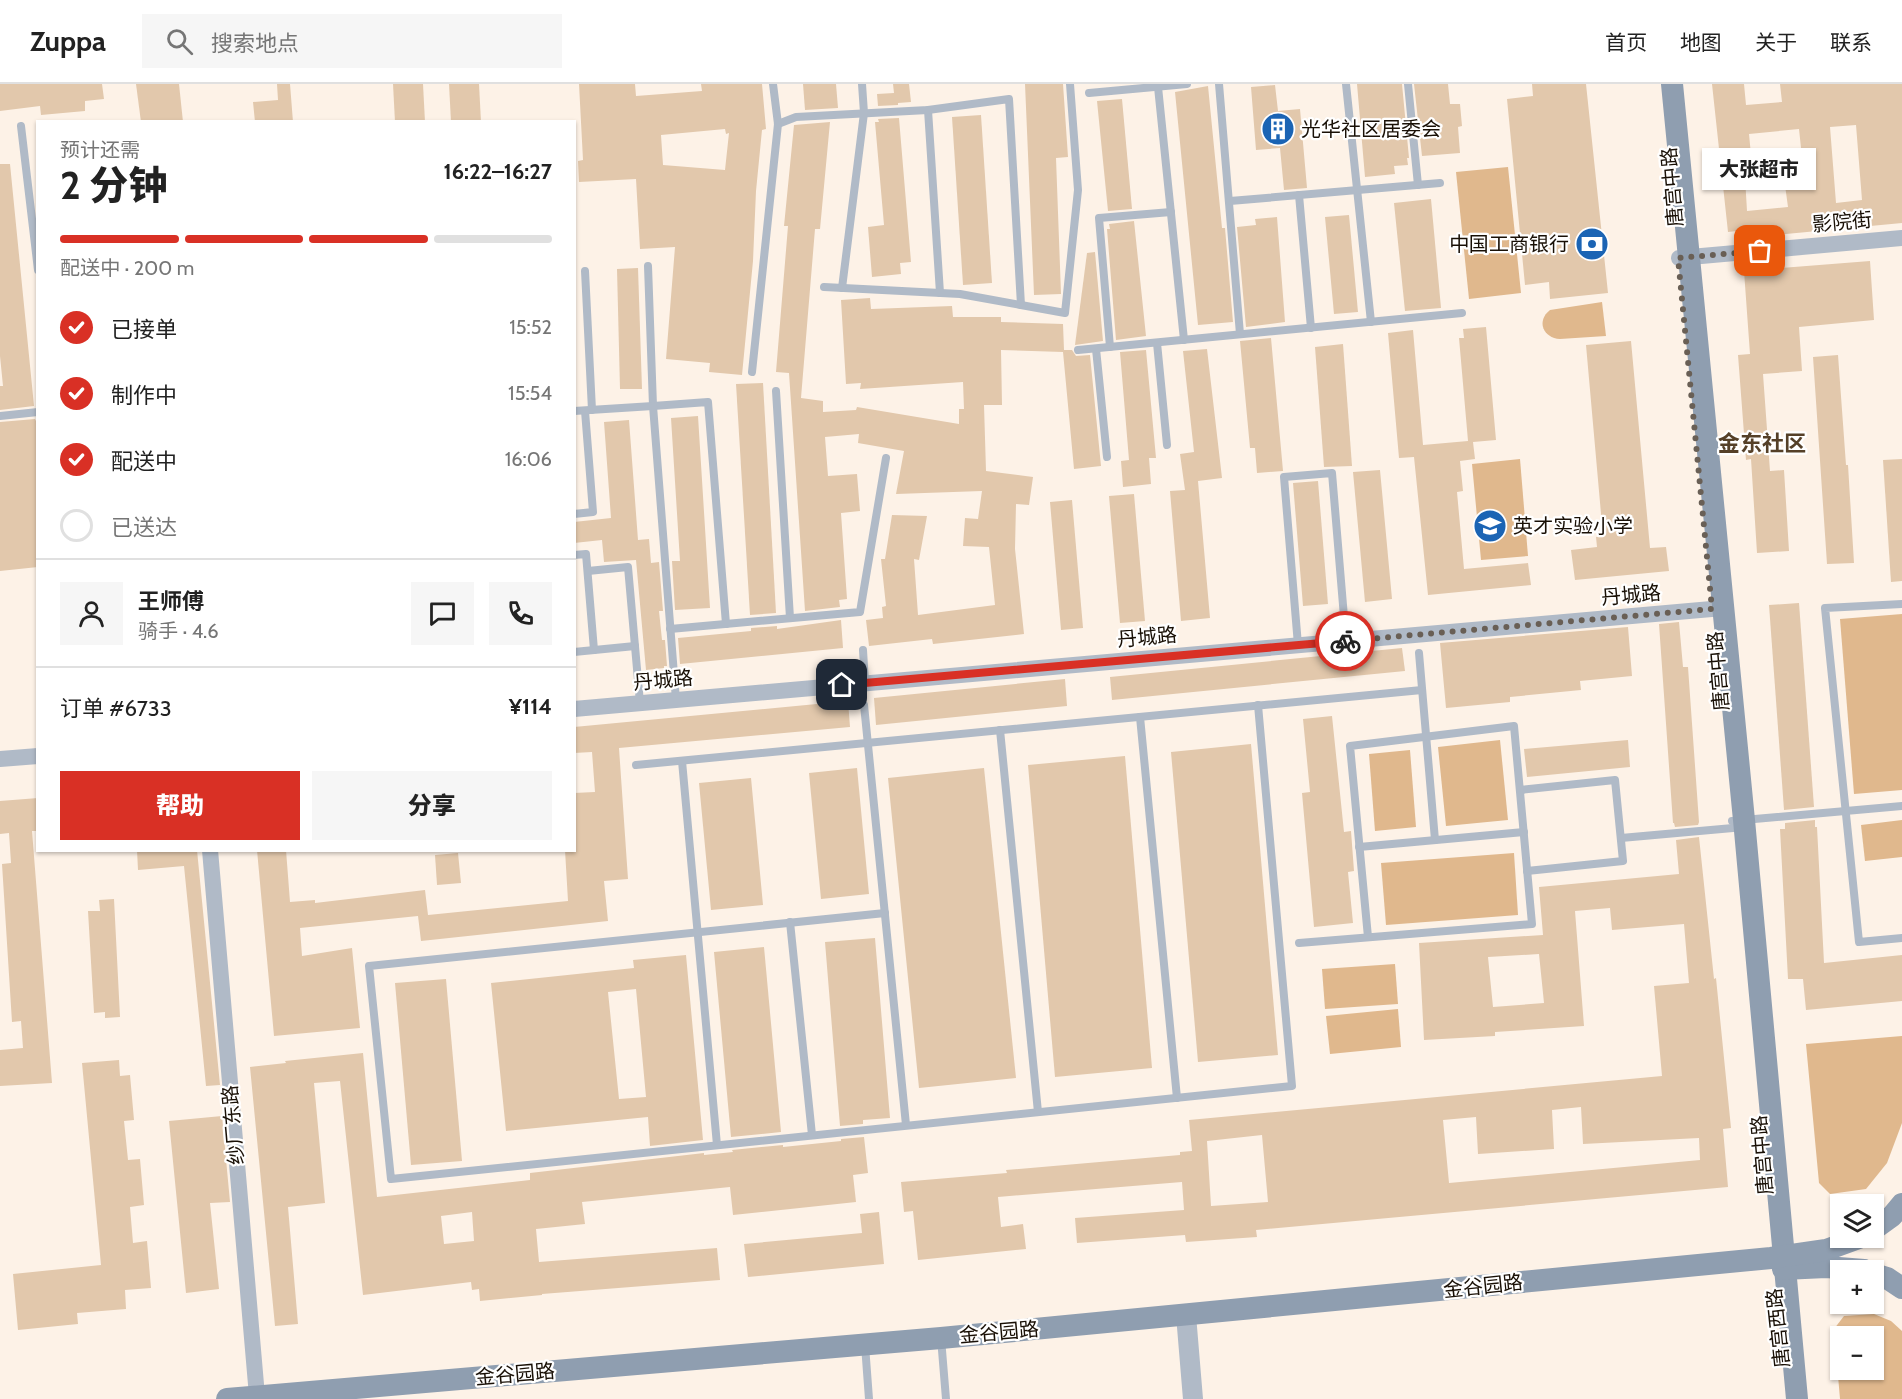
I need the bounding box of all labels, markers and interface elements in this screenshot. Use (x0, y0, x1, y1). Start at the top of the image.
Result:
search box (142, 14, 562, 68)
text: Zuppa (30, 24, 106, 58)
icon: search (163, 25, 196, 58)
text: 搜索地点 (211, 30, 299, 57)
text: 首页 (1605, 30, 1647, 55)
text: 地图 (1680, 30, 1722, 55)
text: 关于 (1755, 30, 1797, 55)
text: 联系 (1830, 30, 1872, 55)
building icon: 光华社区居委会 (1260, 111, 1296, 147)
place label: 光华社区居委会 (1301, 117, 1441, 141)
text: 预计还需 (60, 138, 140, 162)
street label: 唐宫中路 (1657, 146, 1687, 228)
callout: 大张超市 (1703, 149, 1817, 191)
text: 大张超市 (1719, 157, 1799, 181)
text: 16:22–16:27 (444, 158, 552, 185)
text: 2 分钟 (60, 161, 167, 209)
street label: 影院街 (1811, 207, 1873, 237)
pin (1734, 225, 1785, 276)
bank icon: 中国工商银行 (1574, 226, 1610, 262)
place label: 中国工商银行 (1449, 232, 1569, 256)
icon: bag (1743, 234, 1776, 267)
text: 配送中 · 200 m (60, 256, 194, 280)
icon: check (60, 311, 93, 344)
text: 15:52 (509, 315, 552, 339)
text: 已接单 (111, 316, 177, 343)
icon: check (60, 377, 93, 410)
text: 15:54 (508, 381, 552, 405)
text: 制作中 (111, 382, 177, 409)
district label: 金东社区 (1718, 430, 1806, 457)
icon: check (60, 443, 93, 476)
text: 16:06 (505, 447, 552, 471)
text: 配送中 (111, 448, 177, 475)
school or university icon: 英才实验小学 (1472, 508, 1508, 544)
text: 已送达 (111, 514, 177, 541)
place label: 英才实验小学 (1513, 514, 1633, 538)
street label: 丹城路 (1600, 580, 1662, 610)
button: person (60, 582, 123, 645)
button: chat (411, 582, 474, 645)
button: phone (489, 582, 552, 645)
text: 王师傅 (138, 588, 204, 615)
courier (1315, 611, 1375, 671)
text: 骑手 · 4.6 (138, 619, 219, 643)
street label: 丹城路 (1116, 622, 1178, 652)
icon: bike (1329, 625, 1362, 658)
street label: 唐宫中路 (1703, 630, 1733, 712)
pin (816, 659, 867, 710)
street label: 丹城路 (632, 665, 694, 695)
icon: home (825, 668, 858, 701)
text: ¥114 (509, 693, 552, 720)
text: 订单 #6733 (60, 695, 172, 722)
button: 帮助 (60, 771, 300, 840)
button: 分享 (312, 771, 552, 840)
street label: 纱厂东路 (218, 1084, 248, 1166)
street label: 唐宫中路 (1747, 1114, 1777, 1196)
map controls (1830, 1194, 1884, 1380)
button: layers (1830, 1194, 1884, 1248)
button: + (1830, 1260, 1884, 1314)
street label: 金谷园路 (1442, 1270, 1524, 1302)
street label: 唐宫西路 (1762, 1287, 1794, 1369)
street label: 金谷园路 (958, 1317, 1040, 1347)
button: − (1830, 1326, 1884, 1380)
street label: 金谷园路 (474, 1359, 556, 1389)

